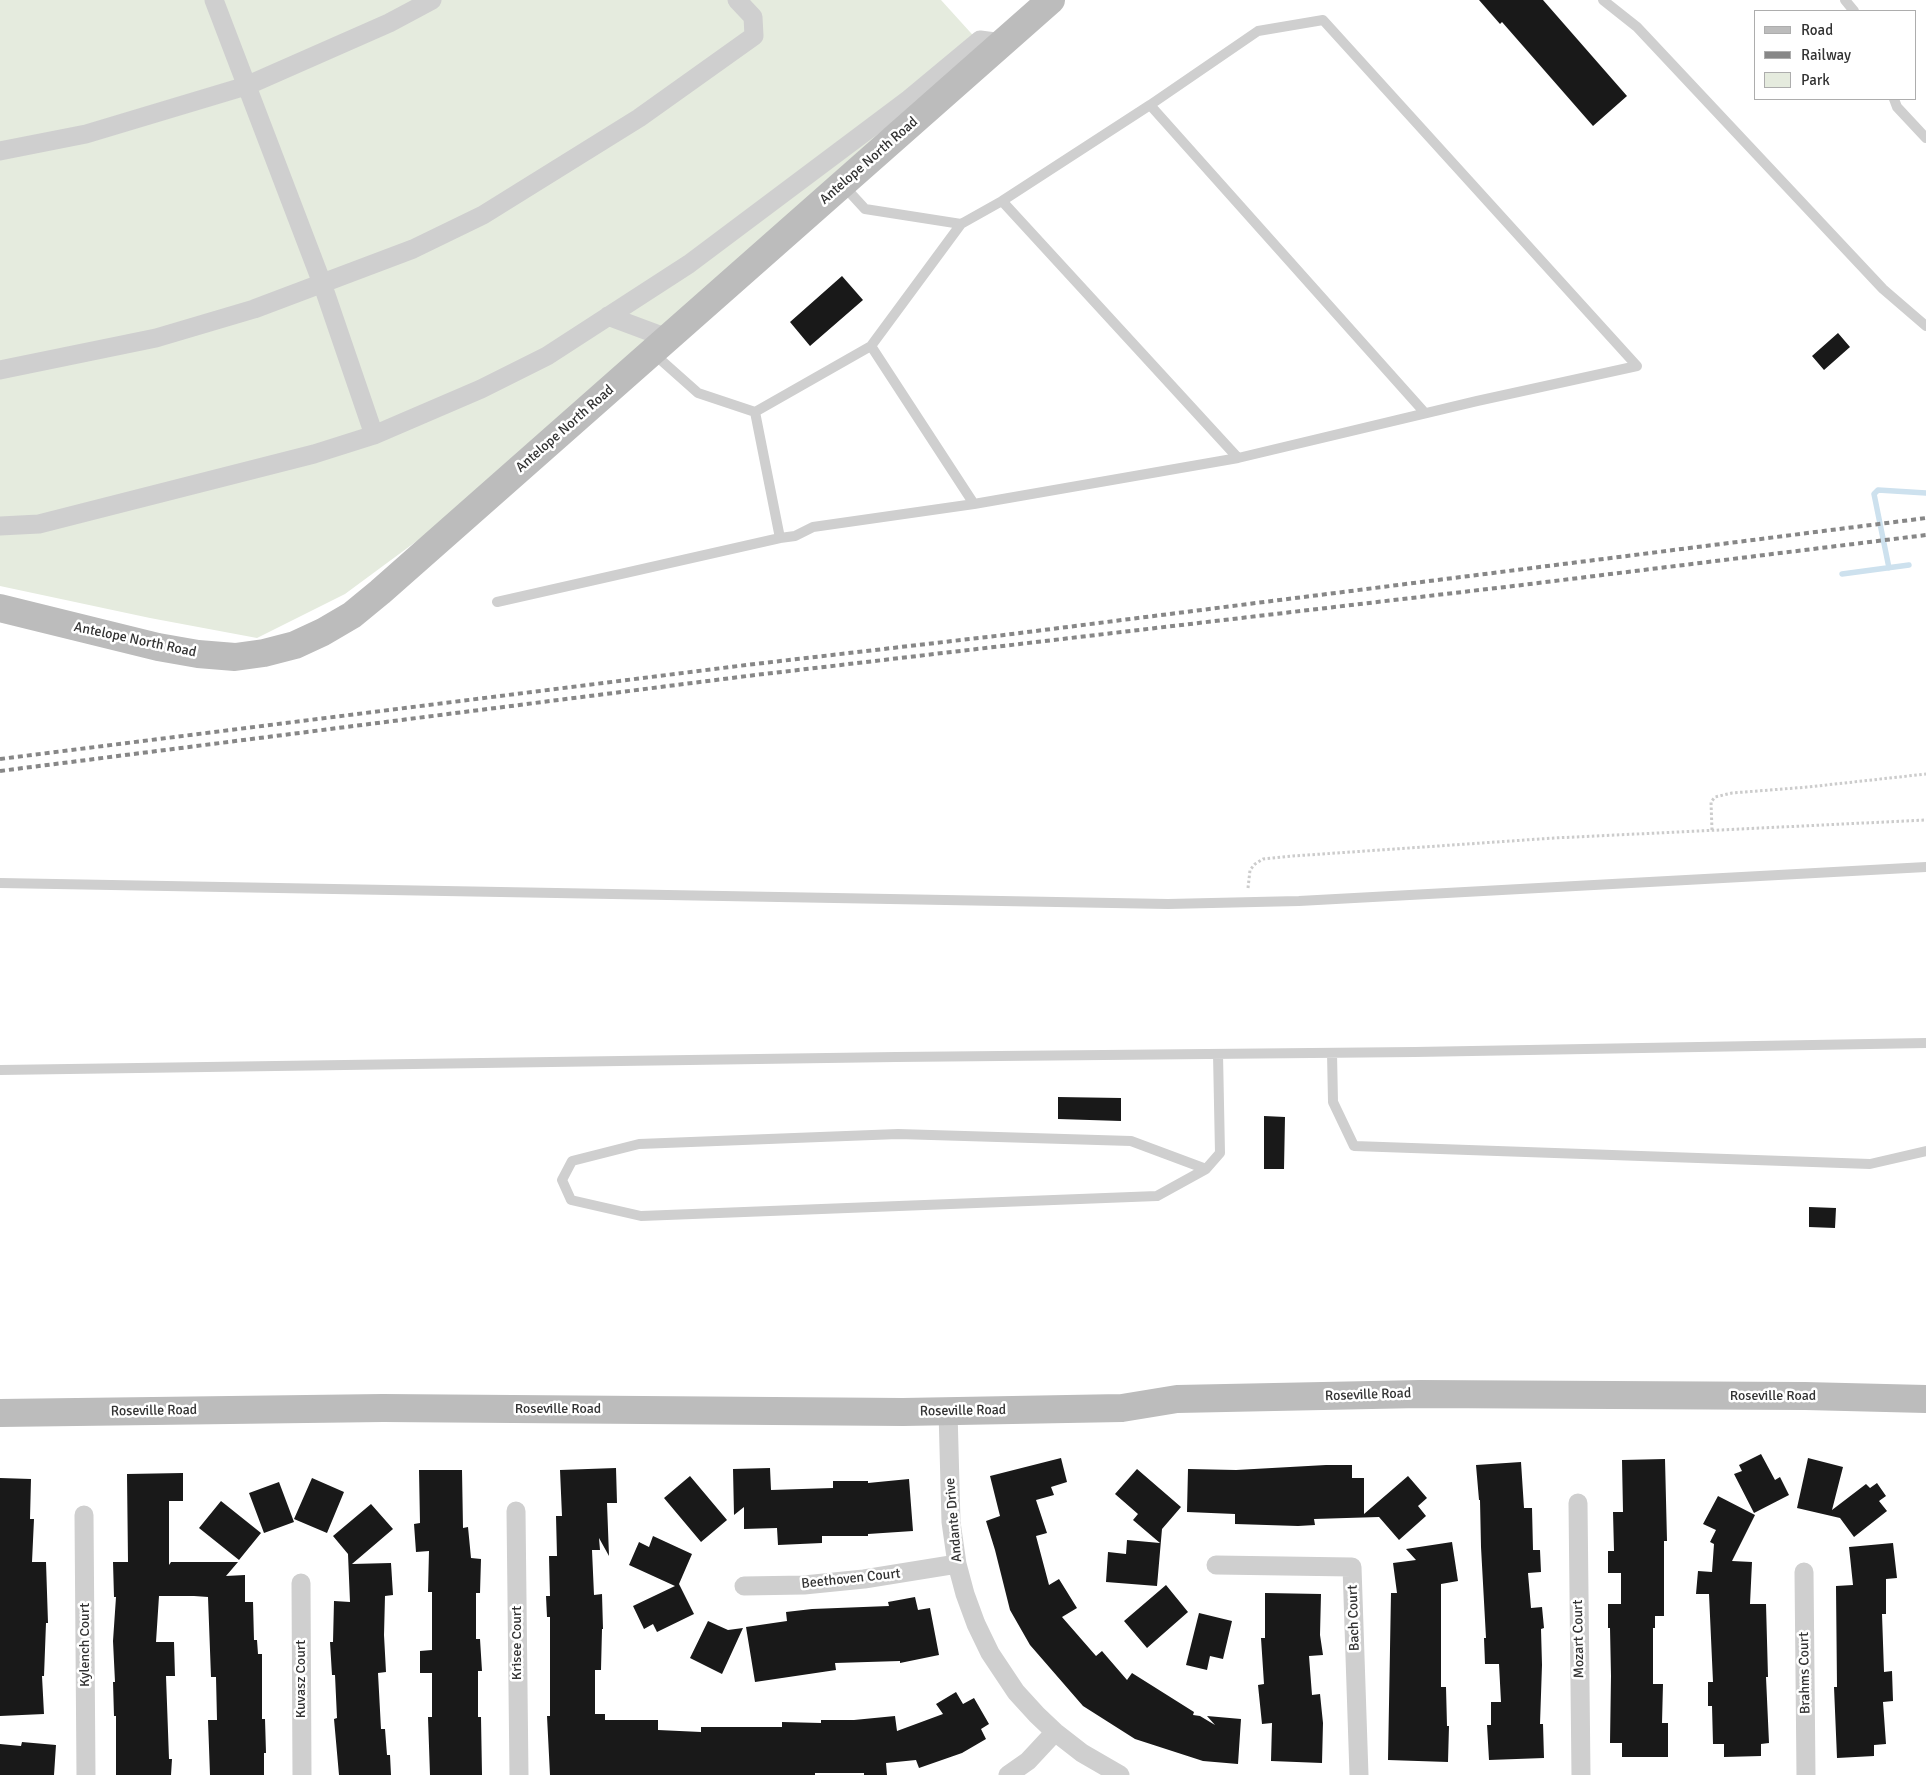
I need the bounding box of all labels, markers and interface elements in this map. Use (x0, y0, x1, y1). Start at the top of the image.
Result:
legend (1754, 10, 1916, 100)
text: Road (1801, 21, 1833, 39)
text: Railway (1801, 46, 1851, 64)
text: Park (1801, 71, 1830, 89)
street label: Antelope North Road (816, 114, 922, 208)
street label: Antelope North Road (512, 382, 618, 476)
street label: Antelope North Road (72, 619, 198, 661)
street label: Roseville Road (1325, 1385, 1411, 1405)
street label: Roseville Road (1730, 1388, 1816, 1404)
street label: Roseville Road (515, 1401, 601, 1417)
street label: Roseville Road (111, 1402, 197, 1420)
street label: Roseville Road (920, 1402, 1006, 1420)
street label: Andante Drive (942, 1477, 966, 1563)
street label: Beethoven Court (801, 1565, 901, 1593)
street label: Bach Court (1344, 1585, 1364, 1651)
street label: Mozart Court (1570, 1599, 1588, 1679)
street label: Kylench Court (77, 1603, 93, 1687)
street label: Krisee Court (509, 1606, 525, 1680)
street label: Brahms Court (1796, 1632, 1814, 1714)
street label: Kuvasz Court (293, 1640, 309, 1718)

